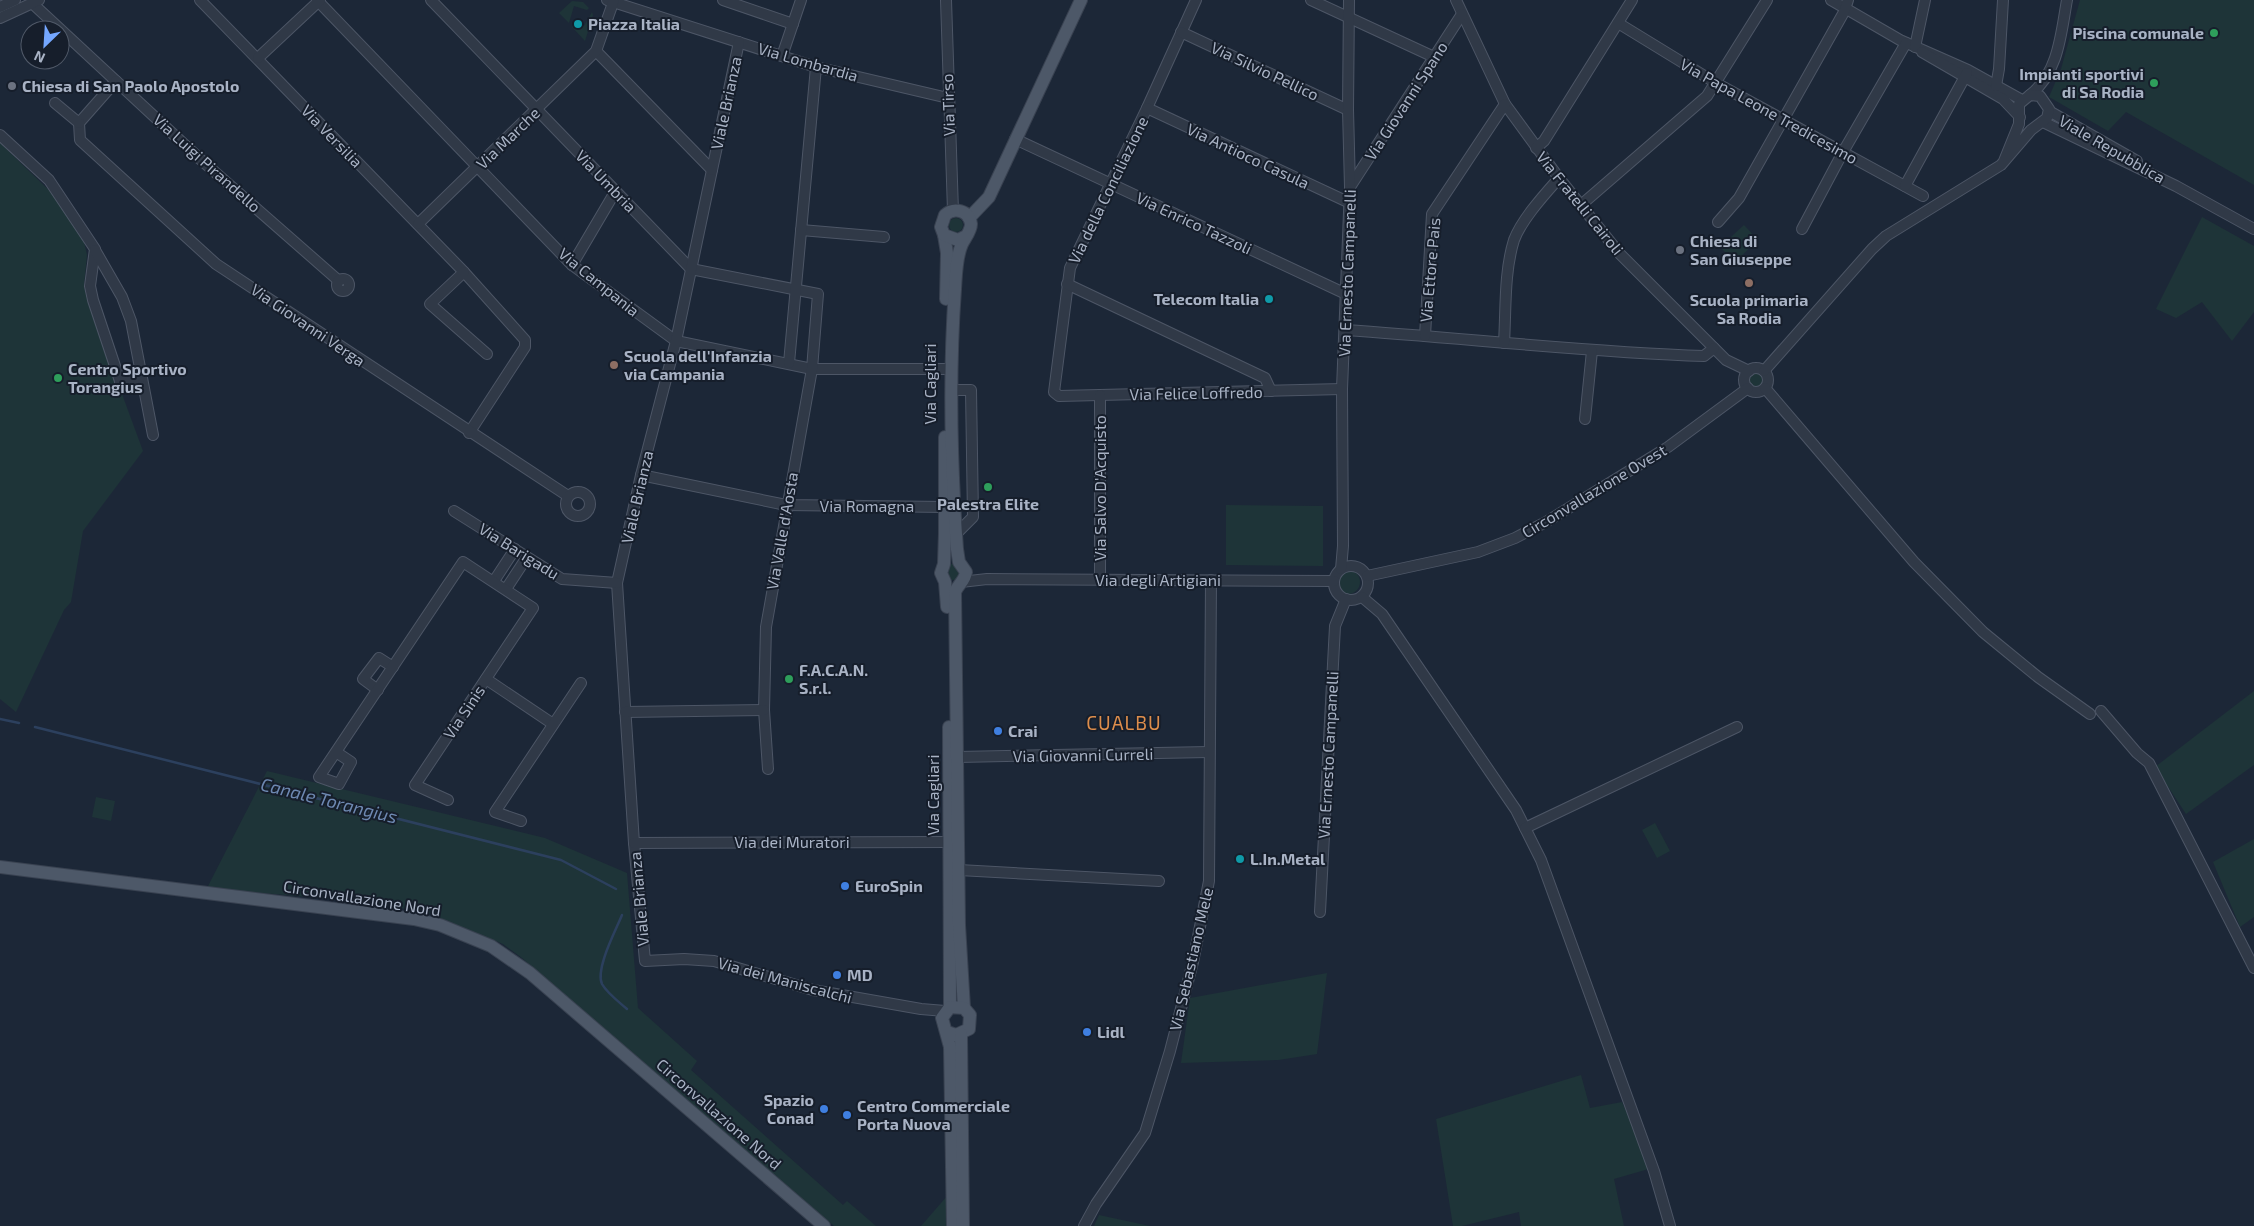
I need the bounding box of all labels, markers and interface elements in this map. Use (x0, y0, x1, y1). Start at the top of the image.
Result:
place label: Piazza Italia (588, 14, 680, 33)
marker: Piazza Italia (572, 18, 584, 30)
north arrow (20, 20, 70, 70)
place label: Piscina comunale (2072, 23, 2204, 42)
marker: Piscina comunale (2208, 27, 2220, 39)
street label: Via Silvio Pellico (1208, 37, 1322, 104)
street label: Via Lombardia (756, 38, 860, 85)
street label: Via Giovanni Spano (1360, 38, 1451, 164)
text: N (31, 47, 47, 67)
street label: Via Papa Leone Tredicesimo (1677, 54, 1861, 167)
street label: Viale Brianza (706, 55, 745, 151)
place label: Impianti sportivi di Sa Rodia (2019, 64, 2144, 101)
street label: Via Tirso (937, 73, 958, 137)
place label: Chiesa di San Paolo Apostolo (22, 76, 239, 95)
marker: Impianti sportivi di Sa Rodia (2148, 77, 2160, 89)
marker: Chiesa di San Paolo Apostolo (6, 80, 18, 92)
street label: Via Versilia (298, 100, 367, 171)
street label: Via Marche (472, 103, 543, 173)
street label: Via Luigi Pirandello (150, 109, 265, 216)
street label: Viale Repubblica (2056, 110, 2169, 187)
street label: Via della Conciliazione (1064, 113, 1152, 267)
street label: Via Antioco Casula (1184, 119, 1313, 192)
street label: Via Umbria (572, 146, 641, 216)
street label: Via Fratelli Cairoli (1533, 147, 1628, 258)
street label: Via Enrico Tazzoli (1133, 187, 1255, 258)
street label: Via Ernesto Campanelli (1334, 189, 1359, 357)
street label: Via Ettore Pais (1415, 217, 1444, 323)
place label: Chiesa di San Giuseppe (1690, 231, 1792, 268)
street label: Via Campania (555, 243, 643, 320)
marker: Chiesa di San Giuseppe (1674, 244, 1686, 256)
marker: Scuola primaria Sa Rodia (1743, 277, 1755, 289)
street label: Via Giovanni Verga (248, 279, 369, 370)
place label: Telecom Italia (1154, 289, 1259, 308)
place label: Scuola primaria Sa Rodia (1690, 290, 1808, 327)
marker: Telecom Italia (1263, 293, 1275, 305)
street label: Via Cagliari (920, 344, 939, 424)
place label: Scuola dell'Infanzia via Campania (624, 346, 772, 383)
place label: Centro Sportivo Torangius (68, 359, 187, 396)
marker: Scuola dell'Infanzia via Campania (608, 359, 620, 371)
marker: Centro Sportivo Torangius (52, 372, 64, 384)
street label: Via Felice Loffredo (1129, 382, 1263, 403)
street label: Via Salvo D'Acquisto (1090, 415, 1109, 561)
street label: Circonvallazione Ovest (1518, 440, 1670, 541)
street label: Viale Brianza (617, 449, 656, 545)
street label: Via Valle d'Aosta (762, 470, 801, 591)
marker: Palestra Elite (982, 481, 994, 493)
place label: Palestra Elite (937, 494, 1039, 513)
street label: Via Romagna (820, 496, 914, 515)
street label: Via Barigadu (476, 518, 563, 583)
street label: Via degli Artigiani (1095, 570, 1221, 589)
place label: F.A.C.A.N. S.r.l. (799, 660, 868, 697)
street label: Via Ernesto Campanelli (1314, 671, 1341, 839)
marker: F.A.C.A.N. S.r.l. (783, 673, 795, 685)
street label: Via Sinis (439, 681, 488, 742)
district label: CUALBU (1086, 711, 1162, 734)
place label: Crai (1008, 721, 1038, 740)
marker: Crai (992, 725, 1004, 737)
street label: Via Giovanni Curreli (1013, 744, 1153, 765)
street label: Via Cagliari (923, 755, 942, 835)
water label: Canale Torangius (259, 772, 400, 828)
street label: Via dei Muratori (734, 832, 850, 851)
place label: L.In.Metal (1250, 849, 1326, 868)
street label: Viale Brianza (625, 851, 652, 947)
marker: L.In.Metal (1234, 853, 1246, 865)
street label: Circonvallazione Nord (282, 876, 442, 919)
place label: EuroSpin (855, 876, 923, 895)
marker: EuroSpin (839, 880, 851, 892)
street label: Via Sebastiano Mele (1165, 885, 1216, 1032)
street label: Via dei Maniscalchi (716, 952, 854, 1007)
place label: MD (847, 965, 873, 984)
marker: MD (831, 969, 843, 981)
place label: Lidl (1097, 1022, 1126, 1041)
marker: Lidl (1081, 1026, 1093, 1038)
street label: Circonvallazione Nord (653, 1054, 786, 1173)
place label: Spazio Conad (764, 1090, 814, 1127)
place label: Centro Commerciale Porta Nuova (857, 1096, 1010, 1133)
marker: Spazio Conad (818, 1103, 830, 1115)
marker: Centro Commerciale Porta Nuova (841, 1109, 853, 1121)

